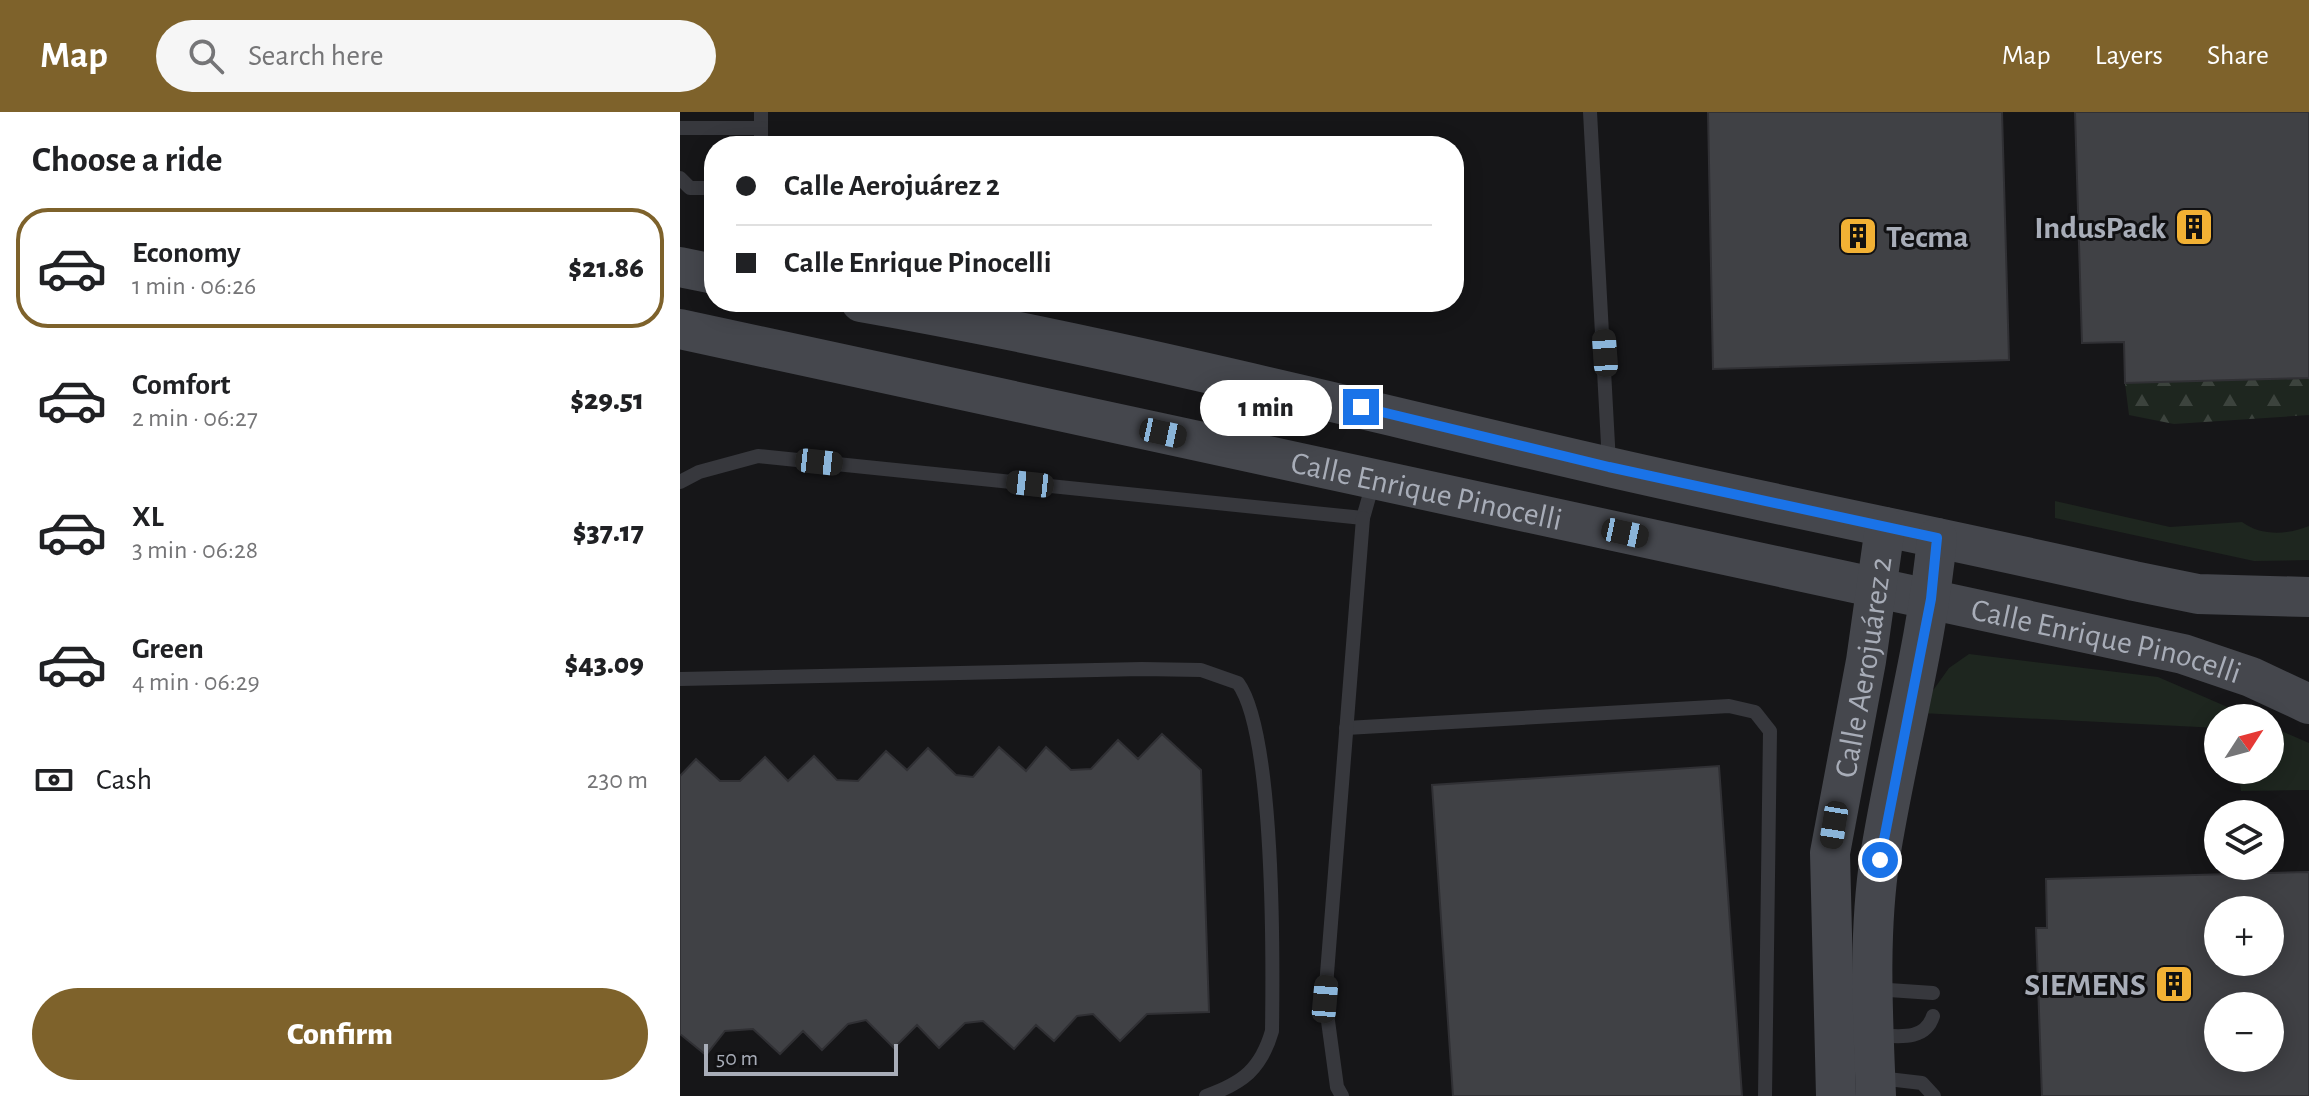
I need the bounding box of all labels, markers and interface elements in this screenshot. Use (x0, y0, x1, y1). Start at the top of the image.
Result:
search box (156, 20, 716, 92)
icon: search (184, 34, 228, 78)
text: Map (40, 37, 108, 75)
text: Search here (248, 41, 384, 71)
text: Map (2002, 42, 2051, 70)
text: Layers (2095, 42, 2163, 70)
text: Share (2207, 42, 2269, 70)
text: Choose a ride (32, 142, 222, 178)
text: Calle Aerojuárez 2 (784, 171, 1000, 201)
building icon: IndusPack (2173, 206, 2215, 248)
place label: IndusPack (2034, 212, 2166, 244)
building icon: Tecma (1837, 215, 1879, 257)
place label: Tecma (1886, 221, 1969, 253)
icon: car (36, 232, 108, 304)
text: Economy (132, 238, 241, 268)
text: Calle Enrique Pinocelli (784, 248, 1052, 278)
text: $21.86 (568, 253, 644, 283)
text: 1 min · 06:26 (132, 273, 256, 299)
car (1591, 328, 1619, 378)
icon: car (36, 364, 108, 436)
text: Comfort (132, 370, 231, 400)
callout: 1 min (1201, 379, 1333, 435)
text: $29.51 (570, 385, 644, 415)
route end (1343, 389, 1379, 425)
text: 1 min (1238, 395, 1294, 421)
text: 2 min · 06:27 (132, 405, 258, 431)
car (1137, 416, 1189, 450)
street label: Calle Enrique Pinocelli (1288, 447, 1565, 536)
car (794, 448, 844, 476)
car (1005, 470, 1055, 498)
icon: car (36, 496, 108, 568)
text: XL (132, 502, 164, 532)
car (1599, 516, 1651, 550)
text: $37.17 (573, 517, 644, 547)
text: 3 min · 06:28 (132, 537, 258, 563)
street label: Calle Aerojuárez 2 (1829, 555, 1898, 780)
street label: Calle Enrique Pinocelli (1968, 594, 2245, 690)
icon: car (36, 628, 108, 700)
text: Green (132, 634, 204, 664)
text: $43.09 (565, 649, 644, 679)
text: 4 min · 06:29 (132, 669, 260, 695)
north arrow (2204, 704, 2284, 784)
map controls (2204, 704, 2284, 1072)
icon: cash (32, 758, 76, 802)
text: Cash (96, 765, 152, 795)
text: 230 m (587, 767, 648, 793)
car (1818, 799, 1850, 851)
button: layers (2204, 800, 2284, 880)
route start (1862, 842, 1898, 878)
button: + (2204, 896, 2284, 976)
building icon: SIEMENS (2153, 963, 2195, 1005)
place label: SIEMENS (2024, 969, 2146, 1001)
car (1311, 974, 1339, 1024)
button: Confirm (32, 988, 648, 1080)
button: − (2204, 992, 2284, 1072)
scale bar (704, 1040, 898, 1076)
text: 50 m (716, 1047, 758, 1069)

